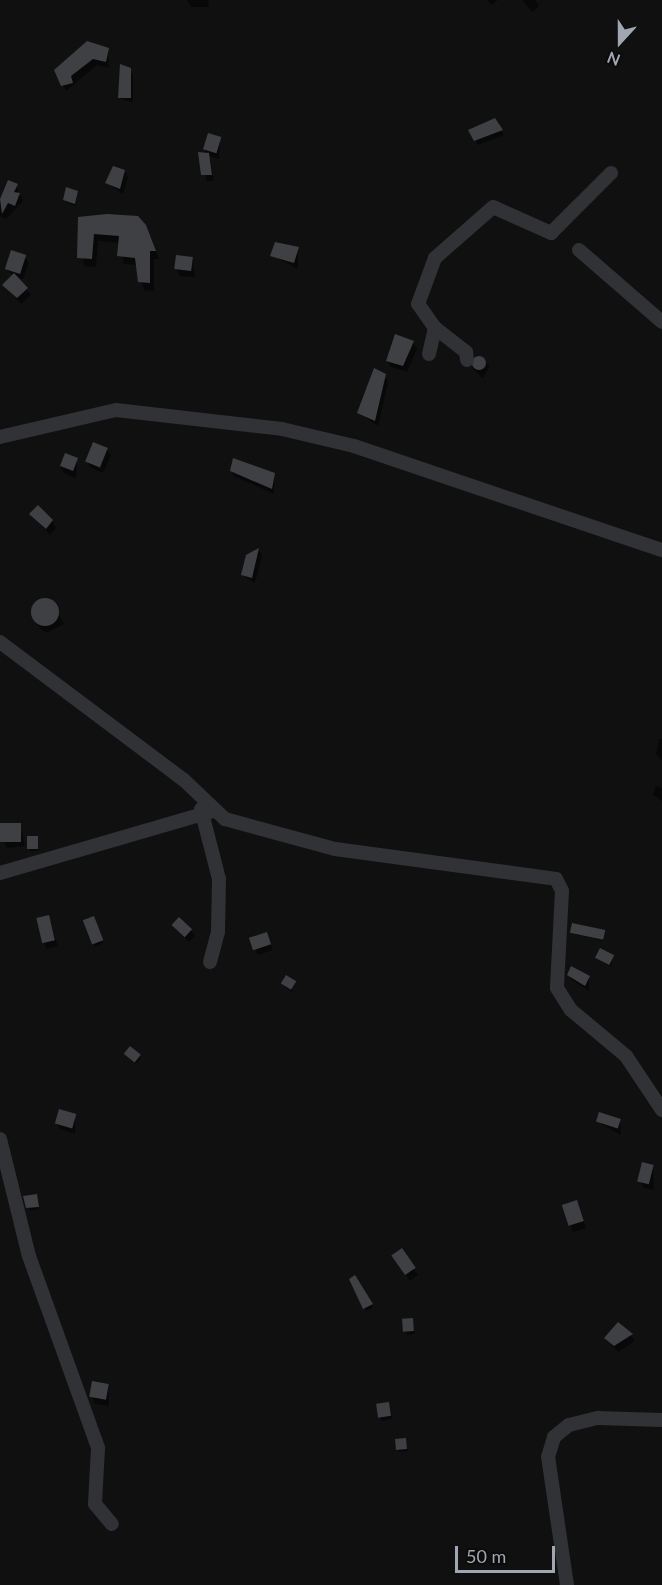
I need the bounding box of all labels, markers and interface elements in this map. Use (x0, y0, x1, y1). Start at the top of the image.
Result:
north arrow (590, 12, 650, 72)
text: N (604, 48, 623, 70)
scale bar (458, 1534, 558, 1572)
text: 50 m (466, 1545, 506, 1567)

